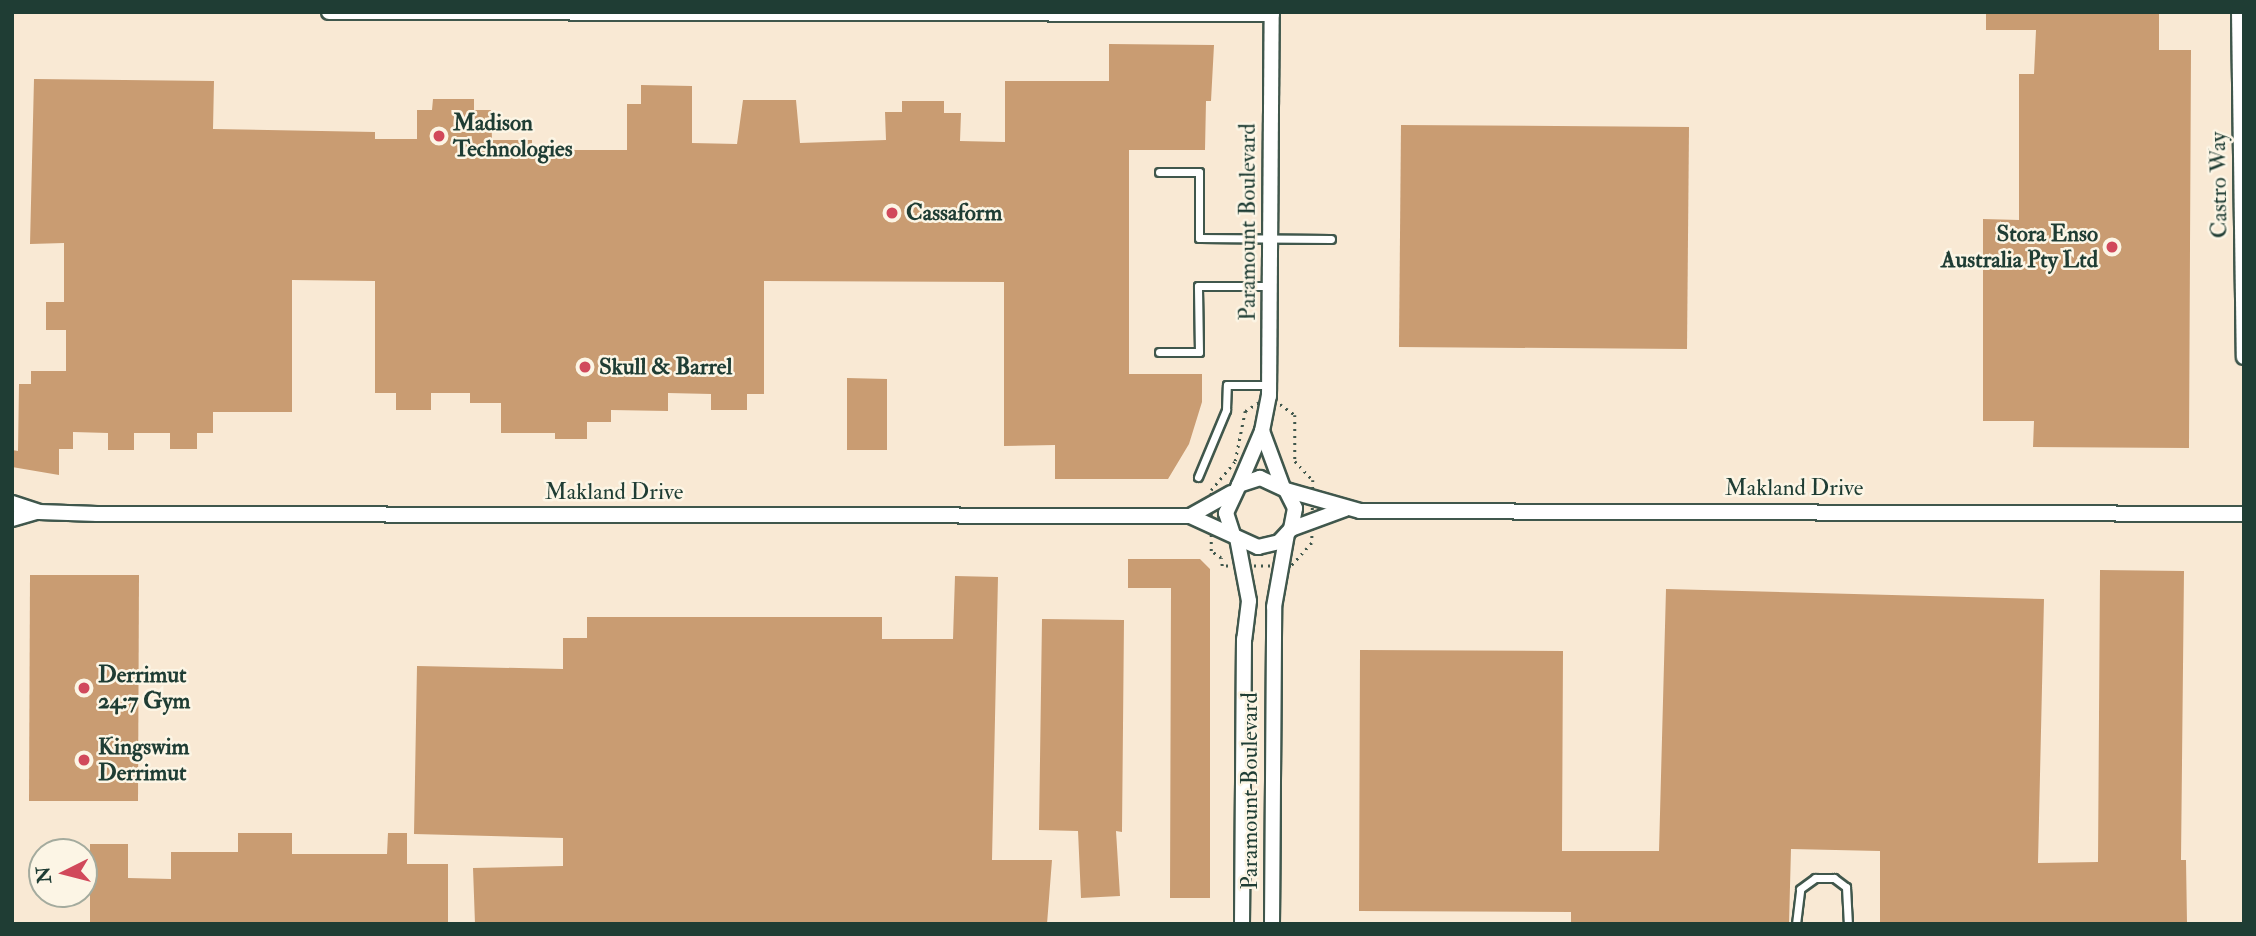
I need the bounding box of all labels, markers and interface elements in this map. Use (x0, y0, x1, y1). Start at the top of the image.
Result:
place label: Madison Technologies (453, 109, 573, 163)
street label: Paramount Boulevard (1234, 123, 1262, 321)
marker: Madison Technologies (431, 128, 447, 144)
street label: Castro Way (2204, 131, 2234, 239)
place label: Cassaform (906, 199, 1002, 227)
marker: Cassaform (884, 205, 900, 221)
place label: Stora Enso Australia Pty Ltd (1941, 220, 2098, 274)
marker: Stora Enso Australia Pty Ltd (2104, 239, 2120, 255)
place label: Skull & Barrel (599, 353, 732, 381)
marker: Skull & Barrel (577, 359, 593, 375)
street label: Makland Drive (1725, 474, 1863, 502)
street label: Makland Drive (545, 478, 683, 506)
place label: Derrimut 24:7 Gym (98, 661, 190, 715)
marker: Derrimut 24:7 Gym (76, 680, 92, 696)
street label: Paramount Boulevard (1236, 692, 1264, 890)
place label: Kingswim Derrimut (98, 733, 189, 787)
marker: Kingswim Derrimut (76, 752, 92, 768)
north arrow (28, 838, 98, 908)
text: N (31, 865, 57, 885)

